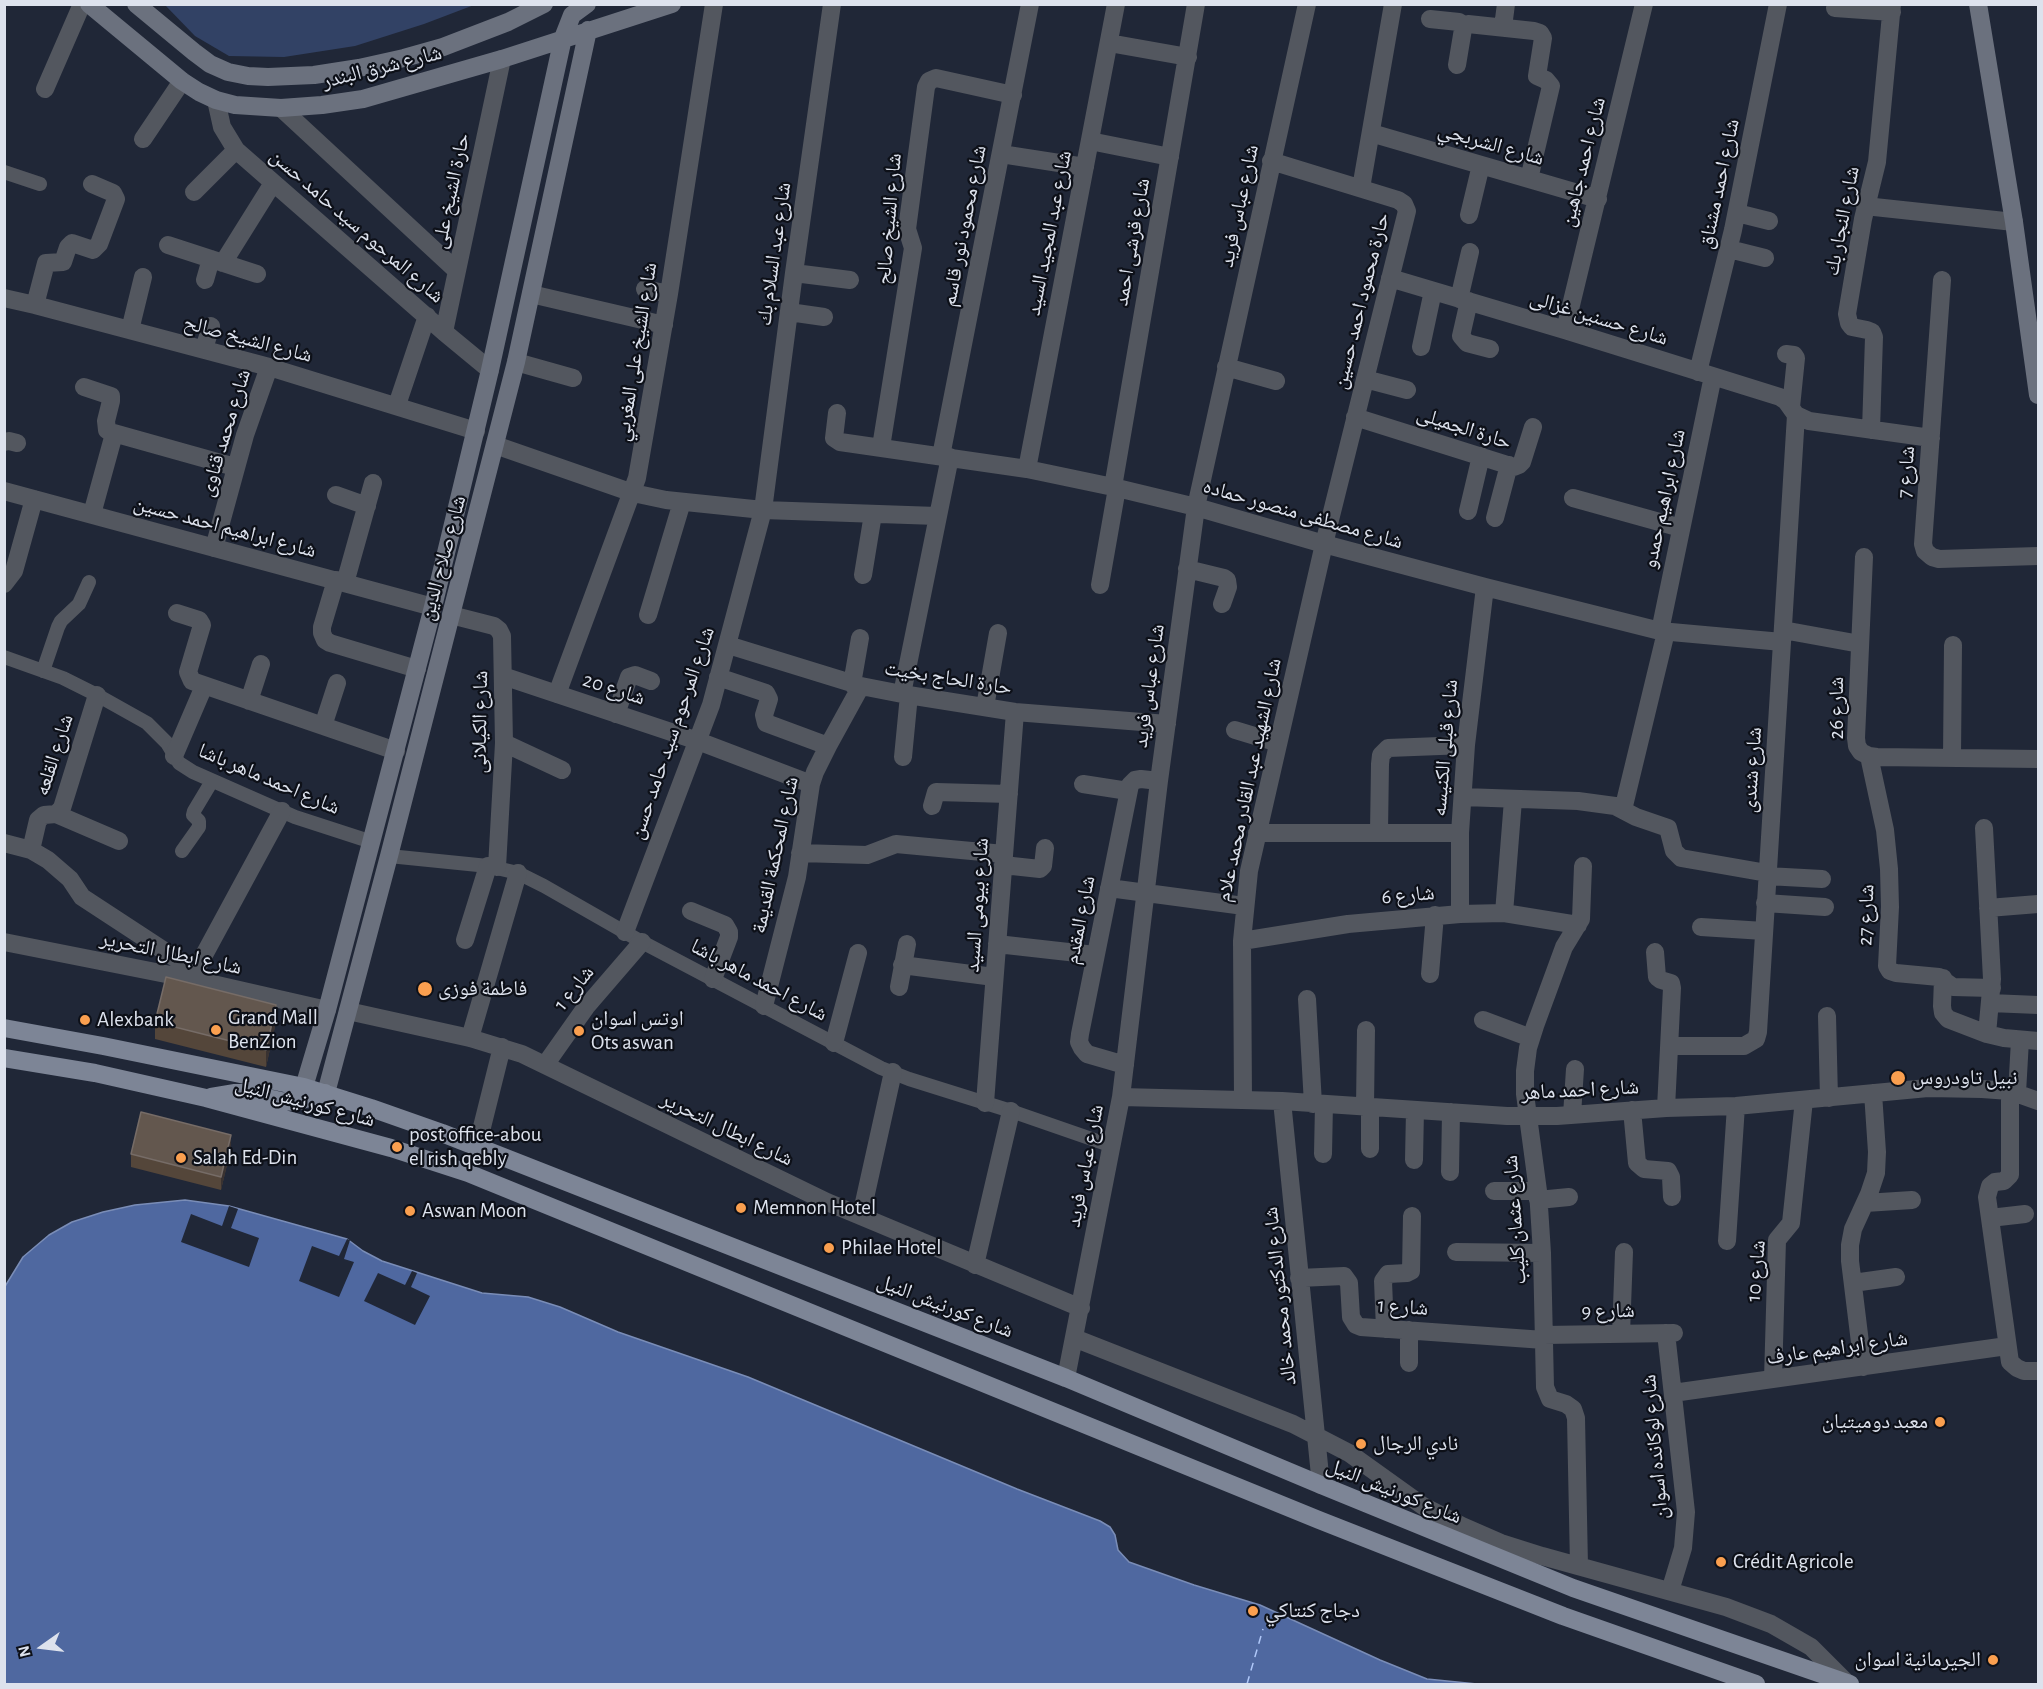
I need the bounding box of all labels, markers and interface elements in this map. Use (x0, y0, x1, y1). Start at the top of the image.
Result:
street label: شارع شرق البندر (320, 40, 444, 94)
street label: شارع احمد جاهين (1555, 94, 1611, 230)
street label: شارع الشربجي (1435, 117, 1547, 171)
street label: شارع احمد مشناق (1693, 117, 1745, 251)
street label: حارة الشيخ على (426, 131, 476, 251)
street label: شارع عباس فريد (1214, 142, 1264, 270)
street label: شارع المرحوم سيد حامد حسن (265, 143, 449, 309)
street label: شارع محمود نور قاسم (936, 143, 992, 309)
street label: شارع عبد المجيد السيد (1021, 148, 1077, 318)
street label: شارع الشيخ صالح (871, 152, 907, 286)
street label: شارع النجار بك (1819, 164, 1865, 278)
street label: شارع قرشى احمد (1108, 176, 1156, 308)
street label: شارع عبد السلام بك (751, 181, 797, 327)
street label: حارة محمود احمد حسين (1327, 210, 1395, 392)
street label: شارع الشيخ على المغربي (609, 261, 663, 443)
street label: شارع حسنين غزالى (1527, 285, 1671, 351)
street label: شارع الشيخ صالح (181, 310, 315, 368)
street label: شارع محمد قناوى (194, 366, 256, 500)
street label: حارة الجميلى (1413, 401, 1515, 455)
street label: شارع ابراهيم حمدو (1637, 427, 1691, 571)
street label: شارع 7 (1892, 445, 1920, 499)
street label: شارع مصطفى منصور حماده (1200, 473, 1406, 555)
street label: شارع ابراهيم احمد حسين (131, 491, 319, 563)
street label: شارع صلاح الدين (414, 493, 472, 623)
street label: شارع عباس فريد (1128, 623, 1170, 749)
street label: شارع المرحوم سيد حامد حسن (624, 624, 720, 842)
street label: حارة الحاج بخيت (882, 655, 1014, 701)
street label: شارع الشهيد عبد القادر محمد علام (1211, 656, 1287, 904)
street label: شارع 20 (580, 667, 648, 711)
street label: شارع الكيلانى (467, 670, 493, 774)
street label: شارع 26 (1824, 677, 1850, 739)
street label: شارع قبلى الكنيسه (1426, 678, 1464, 818)
street label: شارع القلعه (29, 711, 79, 799)
street label: شارع شندى (1736, 726, 1768, 814)
street label: شارع احمد ماهر باشا (194, 738, 344, 820)
street label: شارع المحكمة القديمة (746, 774, 804, 936)
street label: شارع بيومى السيد (960, 837, 994, 973)
street label: شارع المقدم (1059, 873, 1101, 967)
street label: شارع 6 (1380, 880, 1436, 910)
street label: شارع 27 (1852, 884, 1880, 946)
street label: شارع ابطال التحرير (98, 926, 244, 980)
street label: شارع احمد ماهر باشا (686, 933, 832, 1027)
street label: شارع 1 (548, 960, 600, 1016)
place label: فاطمة فوزى (438, 976, 527, 1002)
marker: فاطمة فوزى (416, 980, 434, 998)
place label: Grand Mall BenZion (228, 1005, 318, 1055)
place label: اوتس اسوان Ots aswan (591, 1006, 684, 1056)
place label: Alexbank (97, 1007, 174, 1033)
marker: Alexbank (78, 1013, 92, 1027)
marker: Grand Mall BenZion (209, 1023, 223, 1037)
marker: اوتس اسوان Ots aswan (572, 1024, 586, 1038)
place label: نبيل تاودروس (1912, 1065, 2018, 1091)
marker: نبيل تاودروس (1889, 1069, 1907, 1087)
street label: شارع كورنيش النيل (232, 1071, 378, 1133)
street label: شارع احمد ماهر (1520, 1074, 1640, 1106)
street label: شارع ابطال التحرير (657, 1086, 797, 1172)
street label: شارع عباس فريد (1061, 1102, 1109, 1230)
place label: post office-abou el rish qebly (409, 1122, 542, 1172)
marker: post office-abou el rish qebly (390, 1140, 404, 1154)
place label: Salah Ed-Din (193, 1145, 297, 1171)
marker: Salah Ed-Din (174, 1151, 188, 1165)
street label: شارع عثمان كليب (1498, 1154, 1532, 1286)
place label: Memnon Hotel (753, 1195, 876, 1221)
place label: Aswan Moon (422, 1198, 527, 1224)
marker: Memnon Hotel (734, 1201, 748, 1215)
marker: Aswan Moon (403, 1204, 417, 1218)
street label: شارع الدكتور محمد خالد (1258, 1206, 1302, 1386)
place label: Philae Hotel (841, 1235, 941, 1261)
street label: شارع 10 (1741, 1239, 1771, 1303)
marker: Philae Hotel (822, 1241, 836, 1255)
street label: شارع كورنيش النيل (873, 1268, 1017, 1344)
street label: شارع 1 (1377, 1293, 1429, 1321)
street label: شارع 9 (1581, 1298, 1635, 1324)
street label: شارع ابراهيم عارف (1765, 1326, 1909, 1370)
street label: شارع لوكانده اسوان (1636, 1373, 1674, 1521)
place label: معبد دوميتيان (1822, 1409, 1928, 1435)
marker: معبد دوميتيان (1933, 1415, 1947, 1429)
place label: نادي الرجال (1373, 1431, 1458, 1457)
marker: نادي الرجال (1354, 1437, 1368, 1451)
street label: شارع كورنيش النيل (1323, 1452, 1465, 1530)
place label: Crédit Agricole (1733, 1549, 1854, 1575)
marker: Crédit Agricole (1714, 1555, 1728, 1569)
place label: دجاج كنتاكي (1265, 1598, 1360, 1624)
marker: دجاج كنتاكي (1246, 1604, 1260, 1618)
north arrow (12, 1617, 72, 1677)
text: N (15, 1644, 34, 1659)
place label: الجيرمانية اسوان (1854, 1647, 1981, 1673)
marker: الجيرمانية اسوان (1986, 1653, 2000, 1667)

